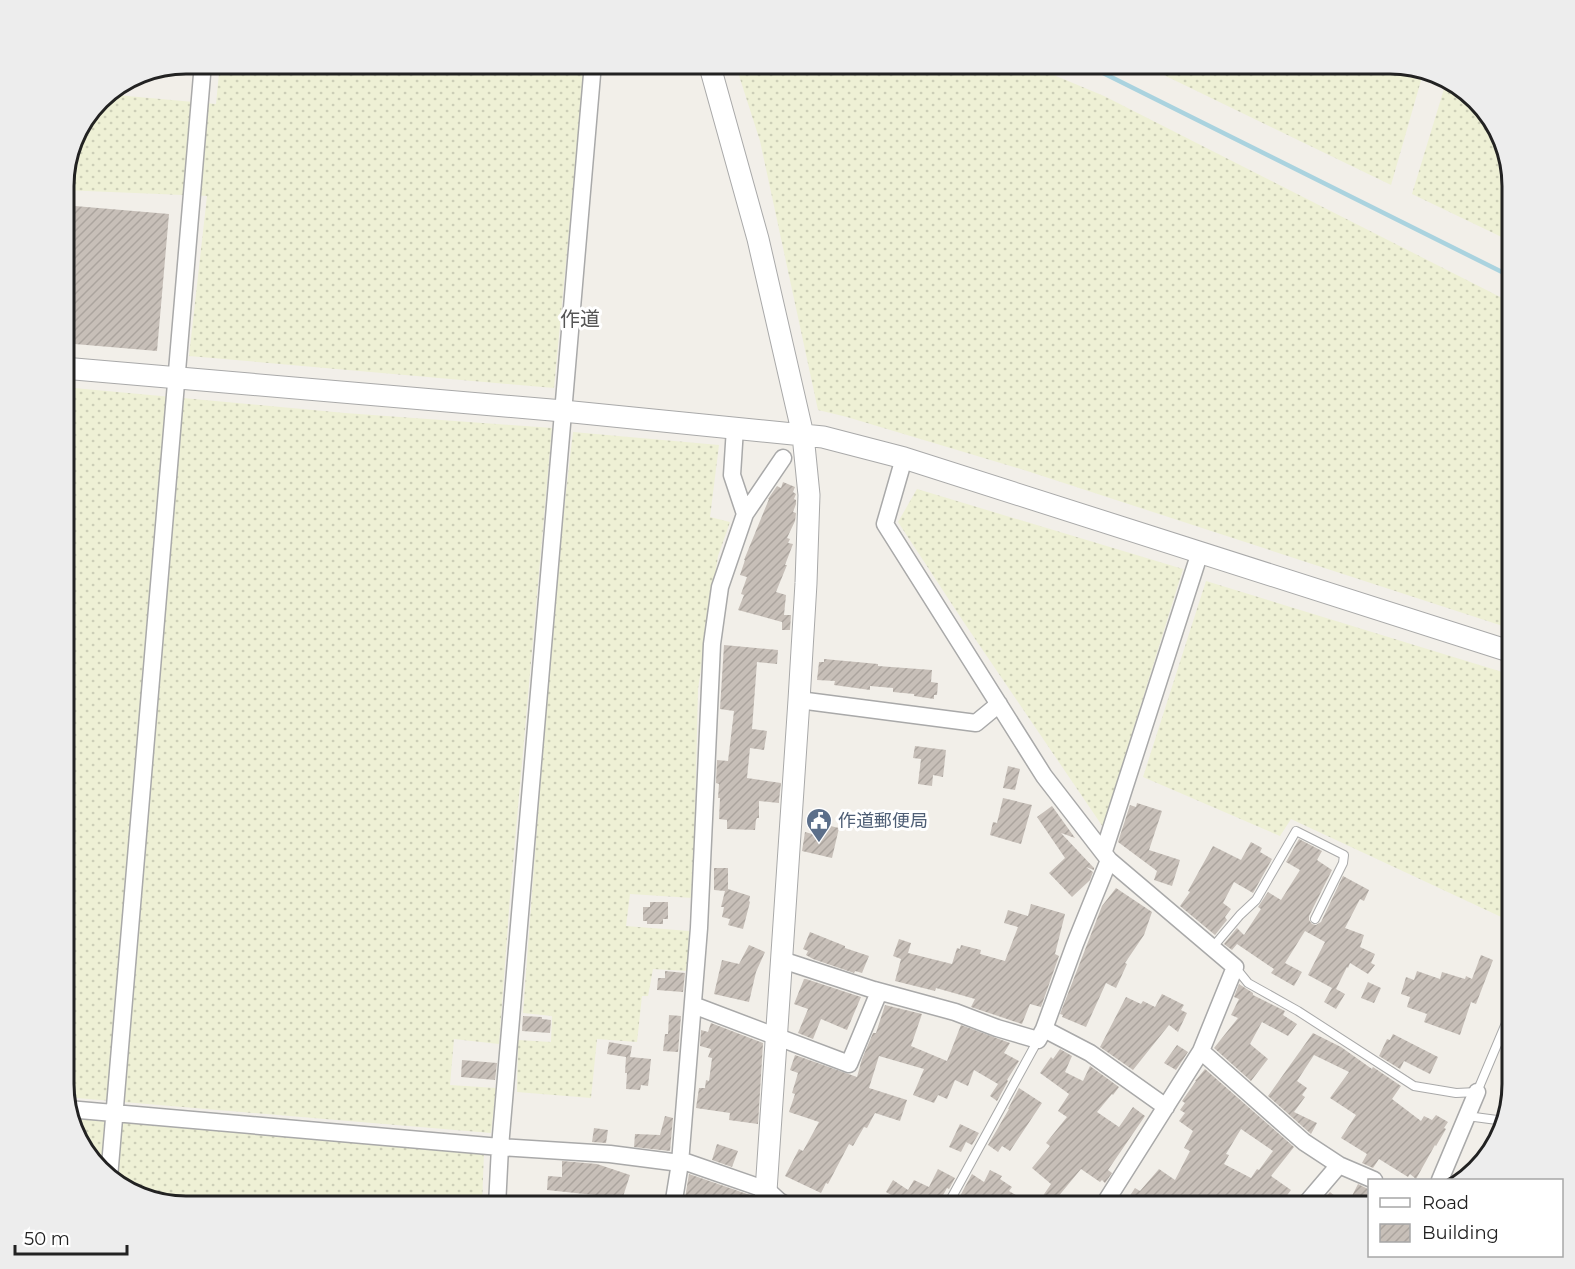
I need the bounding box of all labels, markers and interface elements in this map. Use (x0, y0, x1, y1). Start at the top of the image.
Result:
district label: 作道 (560, 307, 600, 331)
public building icon: 作道郵便局 (804, 806, 834, 844)
place label: 作道郵便局 (838, 810, 928, 832)
legend (1368, 1179, 1563, 1257)
text: Road (1422, 1192, 1469, 1214)
scale bar (15, 1218, 128, 1256)
text: Building (1422, 1222, 1499, 1244)
text: 50 m (24, 1228, 70, 1250)

